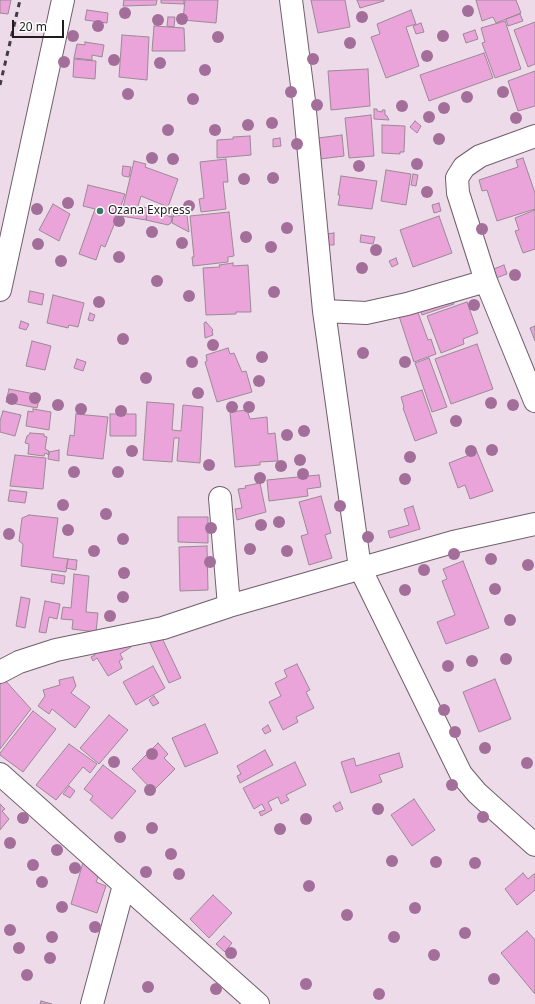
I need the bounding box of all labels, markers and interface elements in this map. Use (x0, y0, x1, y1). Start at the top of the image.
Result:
scale bar (14, 12, 66, 38)
text: 20 m (19, 18, 47, 35)
place label: Ozana Express (108, 204, 190, 218)
marker: Ozana Express (95, 206, 105, 216)

